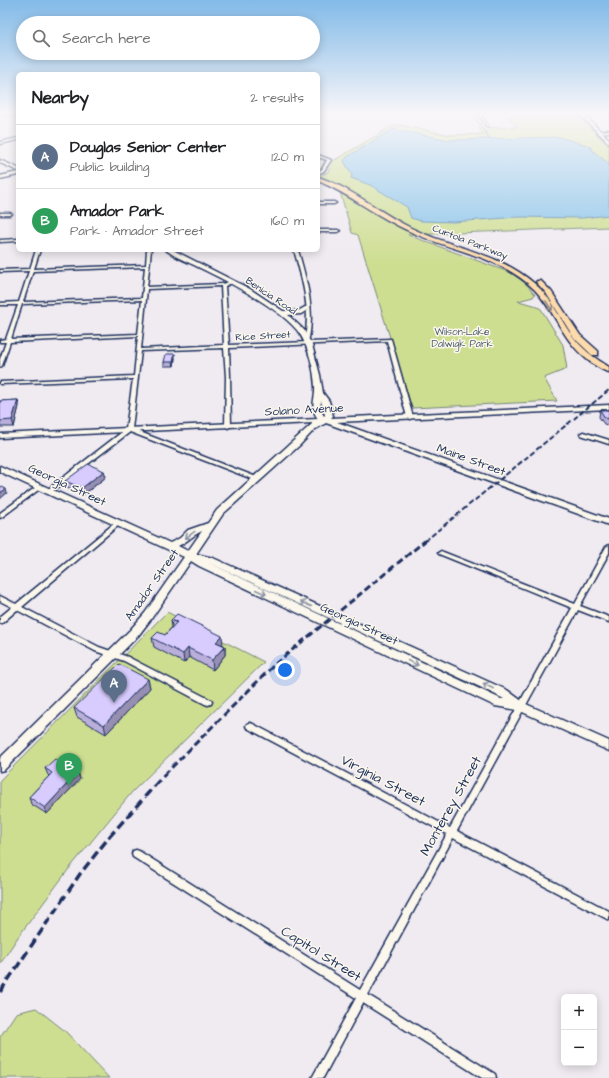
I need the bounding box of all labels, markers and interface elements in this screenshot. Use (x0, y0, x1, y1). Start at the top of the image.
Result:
search box (16, 16, 320, 60)
icon: search (30, 27, 52, 49)
text: Search here (62, 28, 151, 49)
text: Nearby (32, 86, 89, 110)
text: 2 results (250, 89, 304, 107)
text: Douglas Senior Center (70, 137, 226, 158)
text: A (41, 148, 49, 166)
text: 120 m (271, 148, 304, 166)
text: Public building (70, 158, 149, 176)
text: Amador Park (70, 201, 164, 222)
text: B (40, 212, 50, 230)
text: 160 m (271, 212, 304, 230)
street label: Curtola Parkway (430, 221, 510, 264)
text: Park · Amador Street (70, 222, 204, 240)
street label: Benicia Road (243, 274, 299, 318)
one-way arrow (546, 300, 554, 312)
park label: Wilson-Lake Dalwigk Park (431, 325, 493, 352)
street label: Rice Street (235, 328, 291, 344)
street label: Solano Avenue (264, 399, 344, 421)
street label: Maine Street (434, 440, 508, 480)
street label: Georgia Street (25, 460, 109, 511)
one-way arrow (184, 531, 195, 539)
street label: Amador Street (121, 545, 183, 624)
one-way arrow (255, 589, 267, 596)
street label: Georgia Street (317, 599, 401, 650)
one-way arrow (301, 600, 313, 607)
your location (275, 660, 295, 680)
one-way arrow (407, 660, 419, 668)
pin: A (101, 670, 127, 703)
one-way arrow (483, 682, 495, 689)
street label: Virginia Street (337, 750, 429, 812)
street label: Monterey Street (415, 752, 487, 860)
pin: B (56, 753, 82, 786)
street label: Capitol Street (277, 921, 365, 987)
map controls (561, 994, 597, 1066)
button: + (561, 994, 597, 1030)
button: − (561, 1030, 597, 1066)

